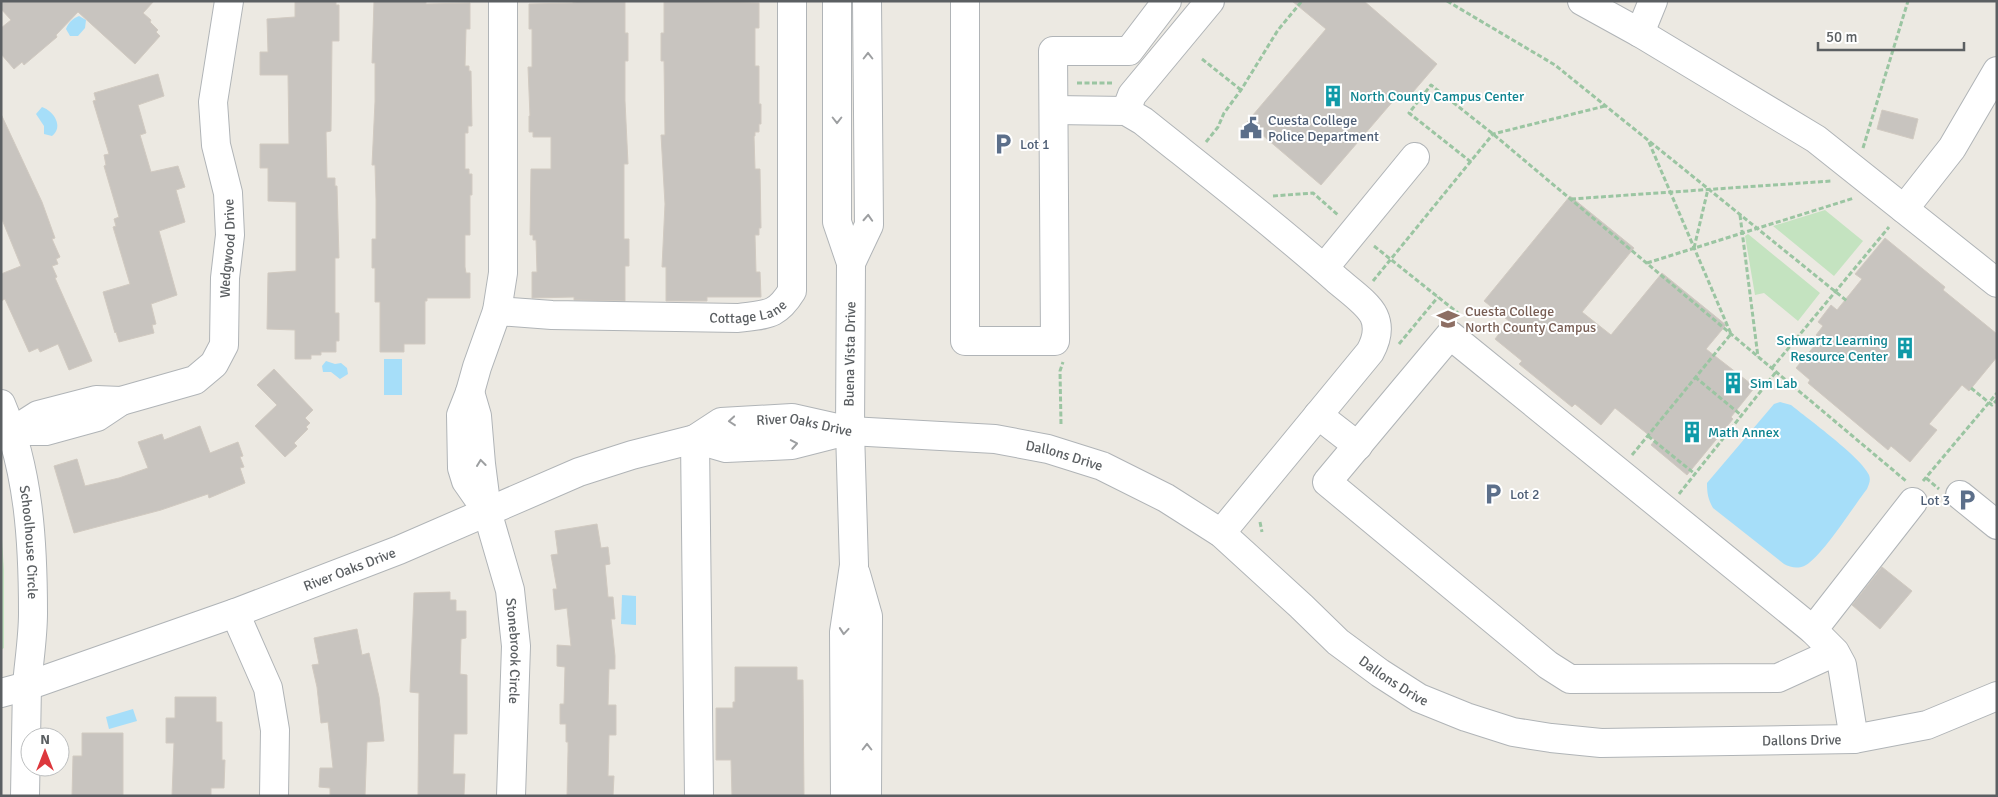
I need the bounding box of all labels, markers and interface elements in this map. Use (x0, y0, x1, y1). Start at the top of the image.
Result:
scale bar (1818, 20, 1964, 52)
text: 50 m (1826, 28, 1857, 46)
one-way arrow (863, 51, 873, 59)
building icon: North County Campus Center (1320, 83, 1346, 109)
place label: North County Campus Center (1350, 88, 1525, 105)
place label: Cuesta College Police Department (1268, 112, 1379, 145)
public building icon: Cuesta College Police Department (1238, 115, 1264, 141)
one-way arrow (832, 116, 842, 124)
parking icon: Lot 1 (990, 131, 1016, 157)
place label: Lot 1 (1020, 136, 1050, 153)
street label: Wedgwood Drive (216, 198, 239, 298)
one-way arrow (863, 214, 874, 222)
street label: Cottage Lane (709, 296, 790, 327)
street label: Buena Vista Drive (841, 301, 859, 407)
place label: Cuesta College North County Campus (1465, 303, 1596, 336)
school or university icon: Cuesta College North County Campus (1435, 306, 1461, 332)
place label: Schwartz Learning Resource Center (1777, 332, 1889, 365)
building icon: Schwartz Learning Resource Center (1892, 335, 1918, 361)
building icon: Sim Lab (1720, 370, 1746, 396)
place label: Sim Lab (1750, 375, 1797, 392)
street label: River Oaks Drive (756, 409, 854, 440)
one-way arrow (728, 416, 736, 427)
building icon: Math Annex (1679, 419, 1705, 445)
place label: Math Annex (1708, 424, 1780, 441)
street label: Dallons Drive (1024, 436, 1105, 474)
one-way arrow (790, 439, 799, 449)
one-way arrow (476, 458, 487, 466)
parking icon: Lot 2 (1480, 481, 1506, 507)
street label: Schoolhouse Circle (16, 484, 41, 599)
place label: Lot 2 (1510, 486, 1540, 503)
parking icon: Lot 3 (1954, 487, 1980, 513)
place label: Lot 3 (1920, 492, 1950, 509)
street label: River Oaks Drive (301, 544, 398, 594)
street label: Stonebrook Circle (502, 597, 525, 704)
one-way arrow (839, 627, 850, 635)
street label: Dallons Drive (1356, 652, 1431, 709)
north arrow (20, 727, 70, 777)
text: N (40, 731, 50, 748)
street label: Dallons Drive (1762, 731, 1842, 749)
one-way arrow (862, 743, 872, 750)

